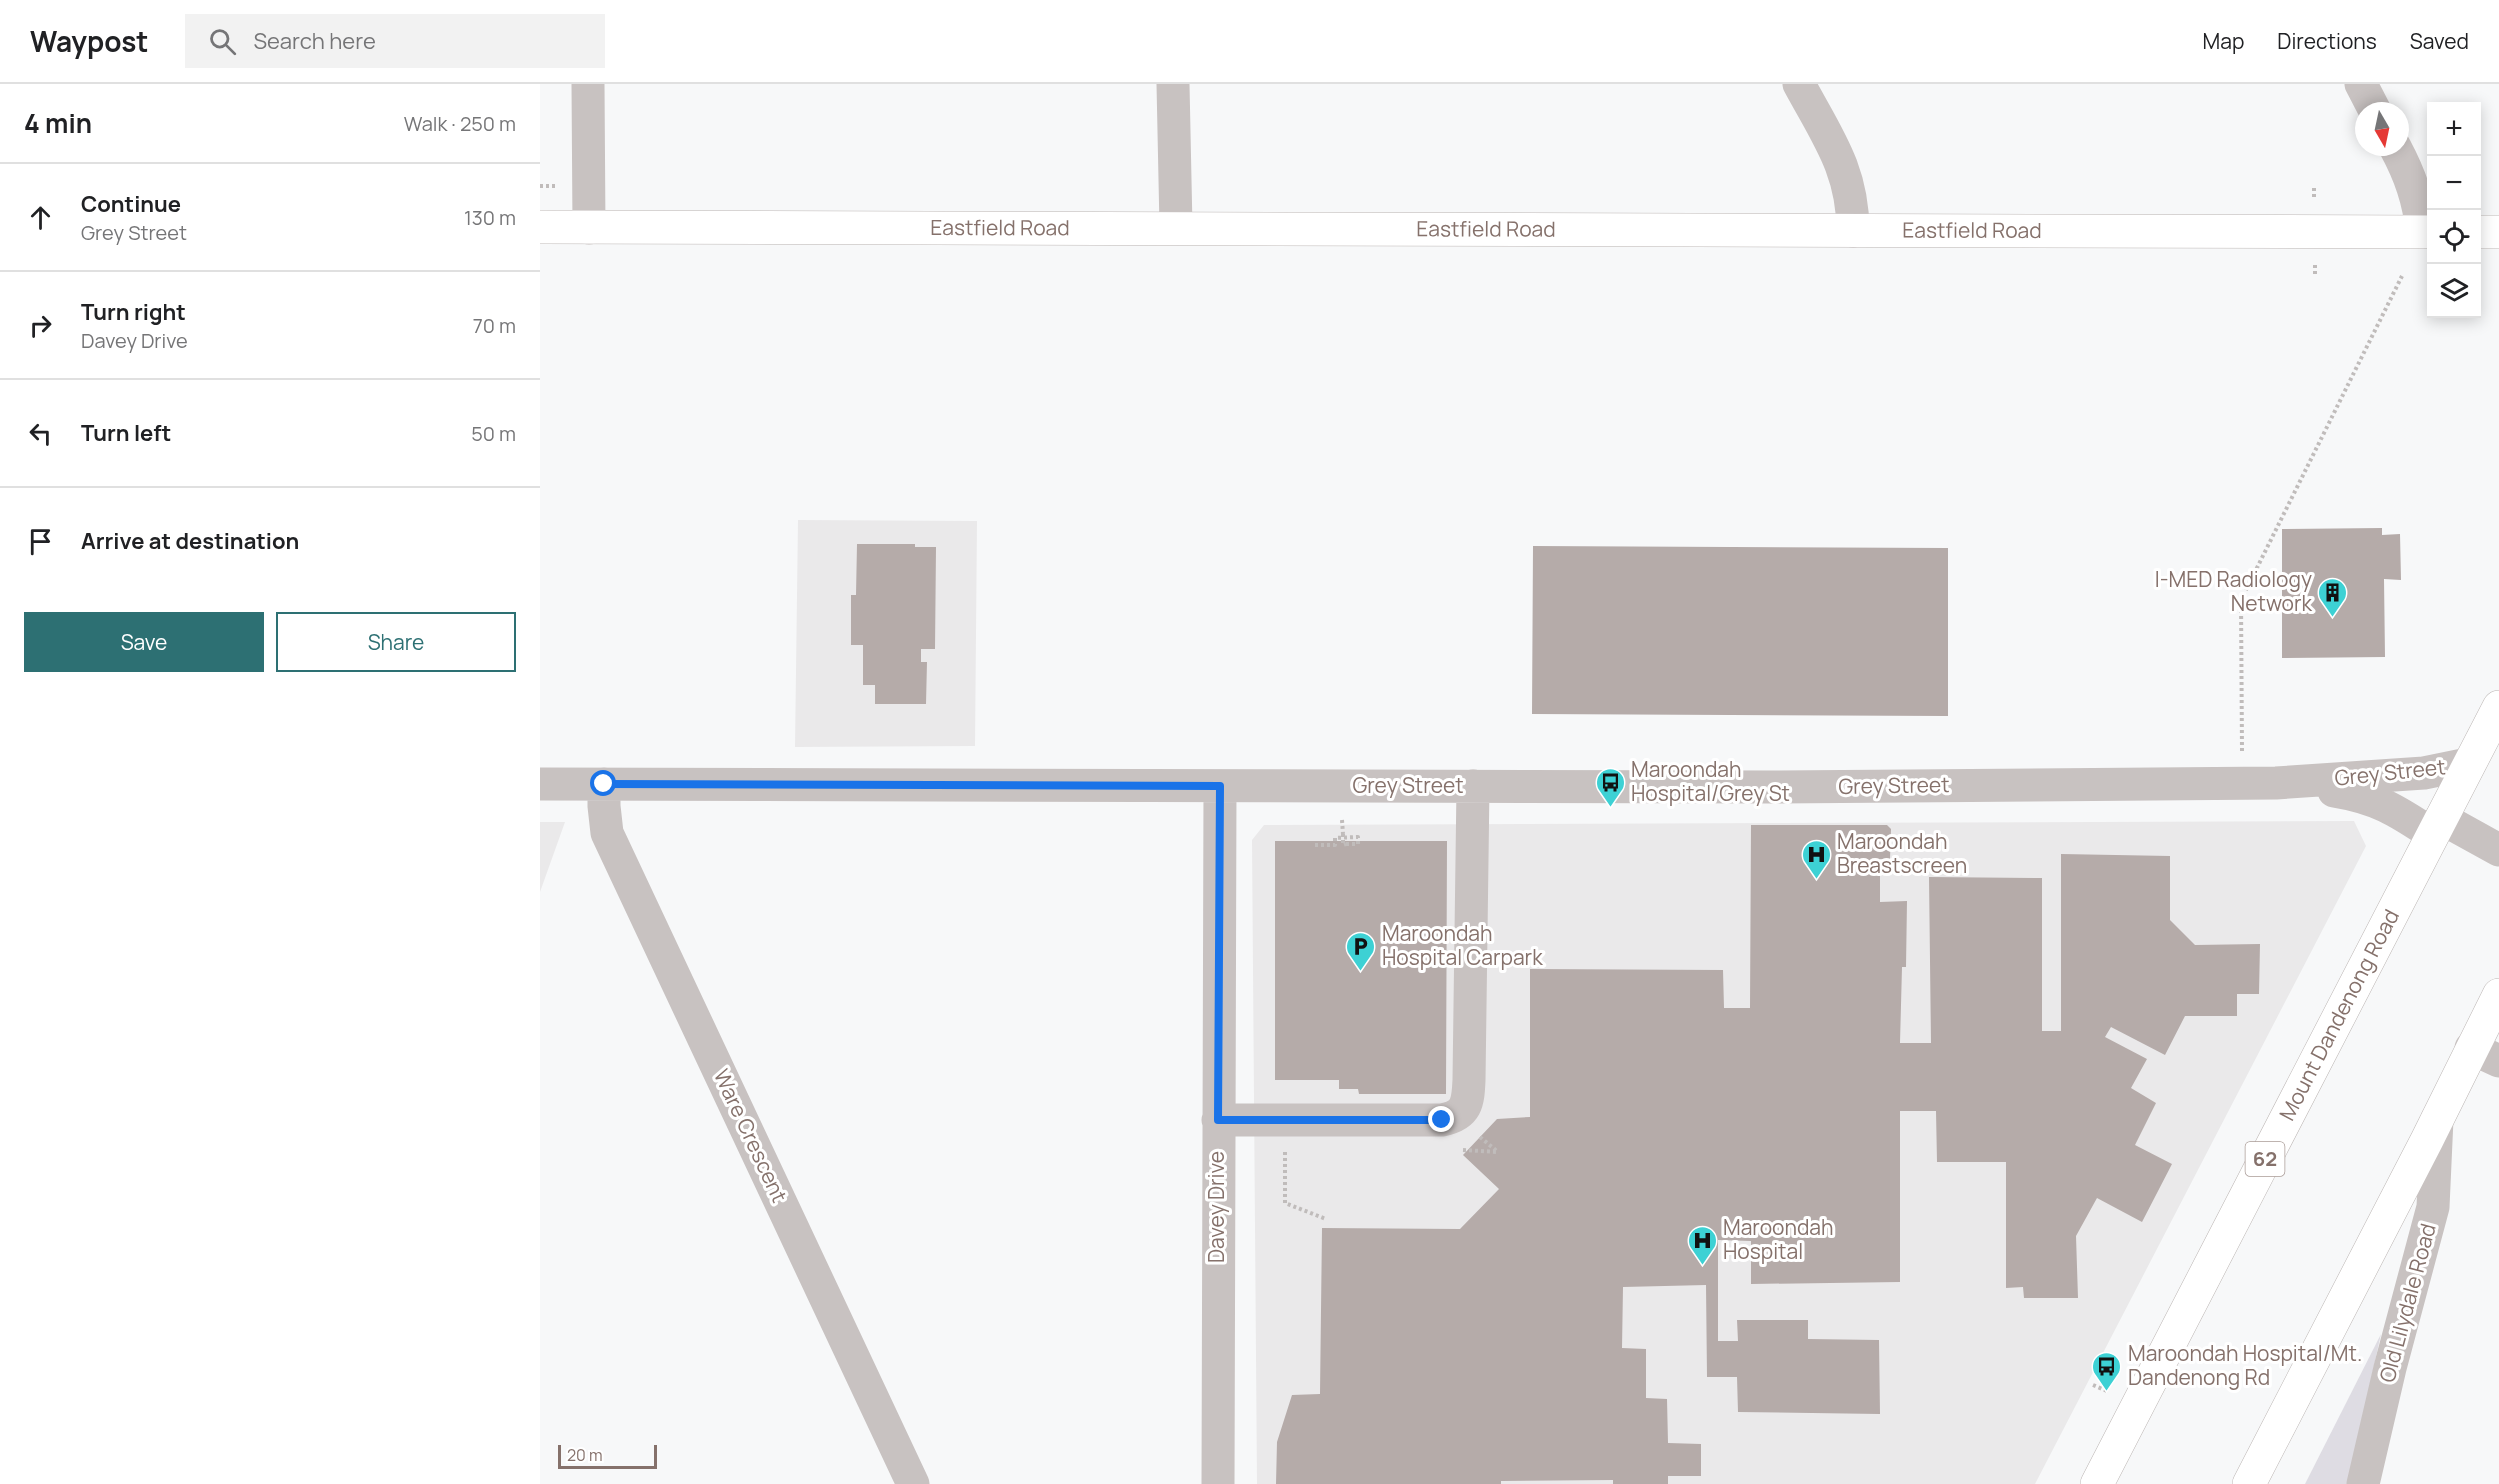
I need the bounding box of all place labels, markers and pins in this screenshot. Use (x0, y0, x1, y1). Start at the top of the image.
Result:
place label: I-MED Radiology Network (2155, 565, 2313, 617)
building icon: I-MED Radiology Network (2317, 576, 2349, 618)
place label: Maroondah Hospital/Grey St (1631, 755, 1790, 807)
bus stop icon: Maroondah Hospital/Grey St (1594, 766, 1626, 808)
place label: Maroondah Breastscreen (1837, 827, 1967, 879)
hospital icon: Maroondah Breastscreen (1800, 838, 1832, 880)
place label: Maroondah Hospital Carpark (1382, 919, 1543, 971)
parking icon: Maroondah Hospital Carpark (1345, 930, 1377, 972)
place label: Maroondah Hospital (1723, 1213, 1834, 1265)
hospital icon: Maroondah Hospital (1686, 1224, 1718, 1266)
place label: Maroondah Hospital/Mt. Dandenong Rd (2128, 1339, 2362, 1391)
bus stop icon: Maroondah Hospital/Mt. Dandenong Rd (2091, 1350, 2123, 1392)

